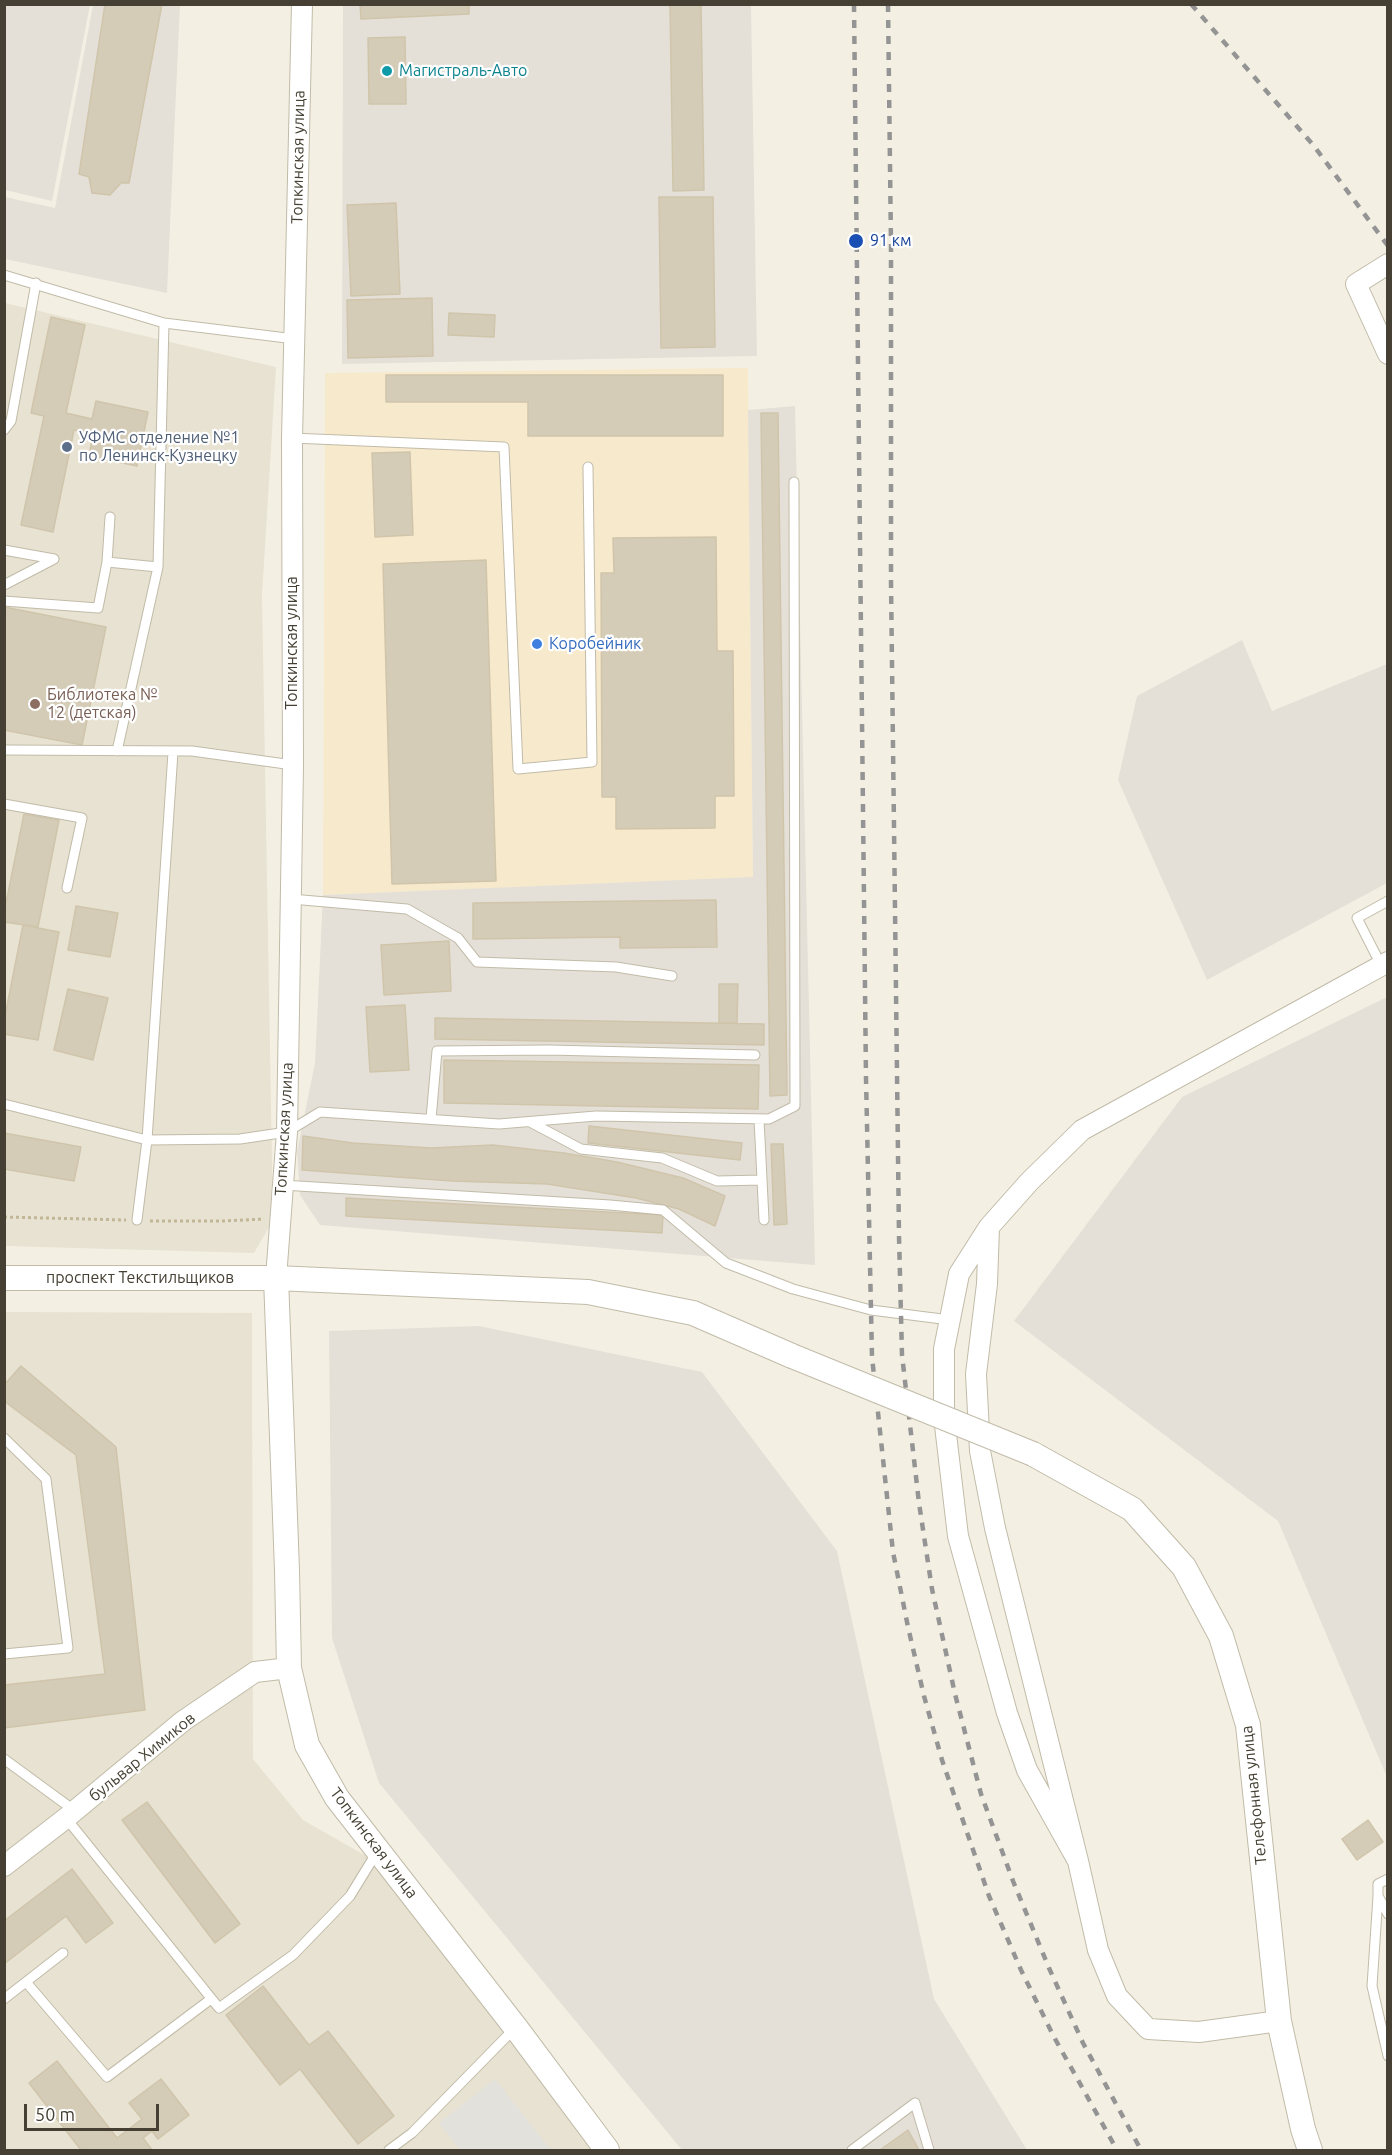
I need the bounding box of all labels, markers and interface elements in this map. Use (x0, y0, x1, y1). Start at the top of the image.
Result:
place label: Магистраль-Авто (399, 61, 527, 81)
marker: Магистраль-Авто (380, 64, 394, 78)
street label: Топкинская улица (287, 90, 309, 224)
place label: 91 км (870, 231, 912, 251)
marker: 91 км (847, 232, 865, 250)
place label: УФМС отделение №1 по Ленинск-Кузнецку (79, 428, 239, 466)
marker: УФМС отделение №1 по Ленинск-Кузнецку (60, 440, 74, 454)
street label: Топкинская улица (282, 576, 302, 710)
place label: Коробейник (549, 634, 641, 654)
marker: Коробейник (530, 637, 544, 651)
place label: Библиотека № 12 (детская) (47, 685, 158, 723)
marker: Библиотека № 12 (детская) (28, 697, 42, 711)
street label: Топкинская улица (271, 1062, 297, 1196)
street label: проспект Текстильщиков (46, 1268, 234, 1288)
street label: бульвар Химиков (85, 1708, 199, 1806)
street label: Телефонная улица (1237, 1725, 1271, 1865)
street label: Топкинская улица (326, 1784, 422, 1902)
scale bar (27, 2092, 162, 2130)
text: 50 m (35, 2104, 75, 2124)

